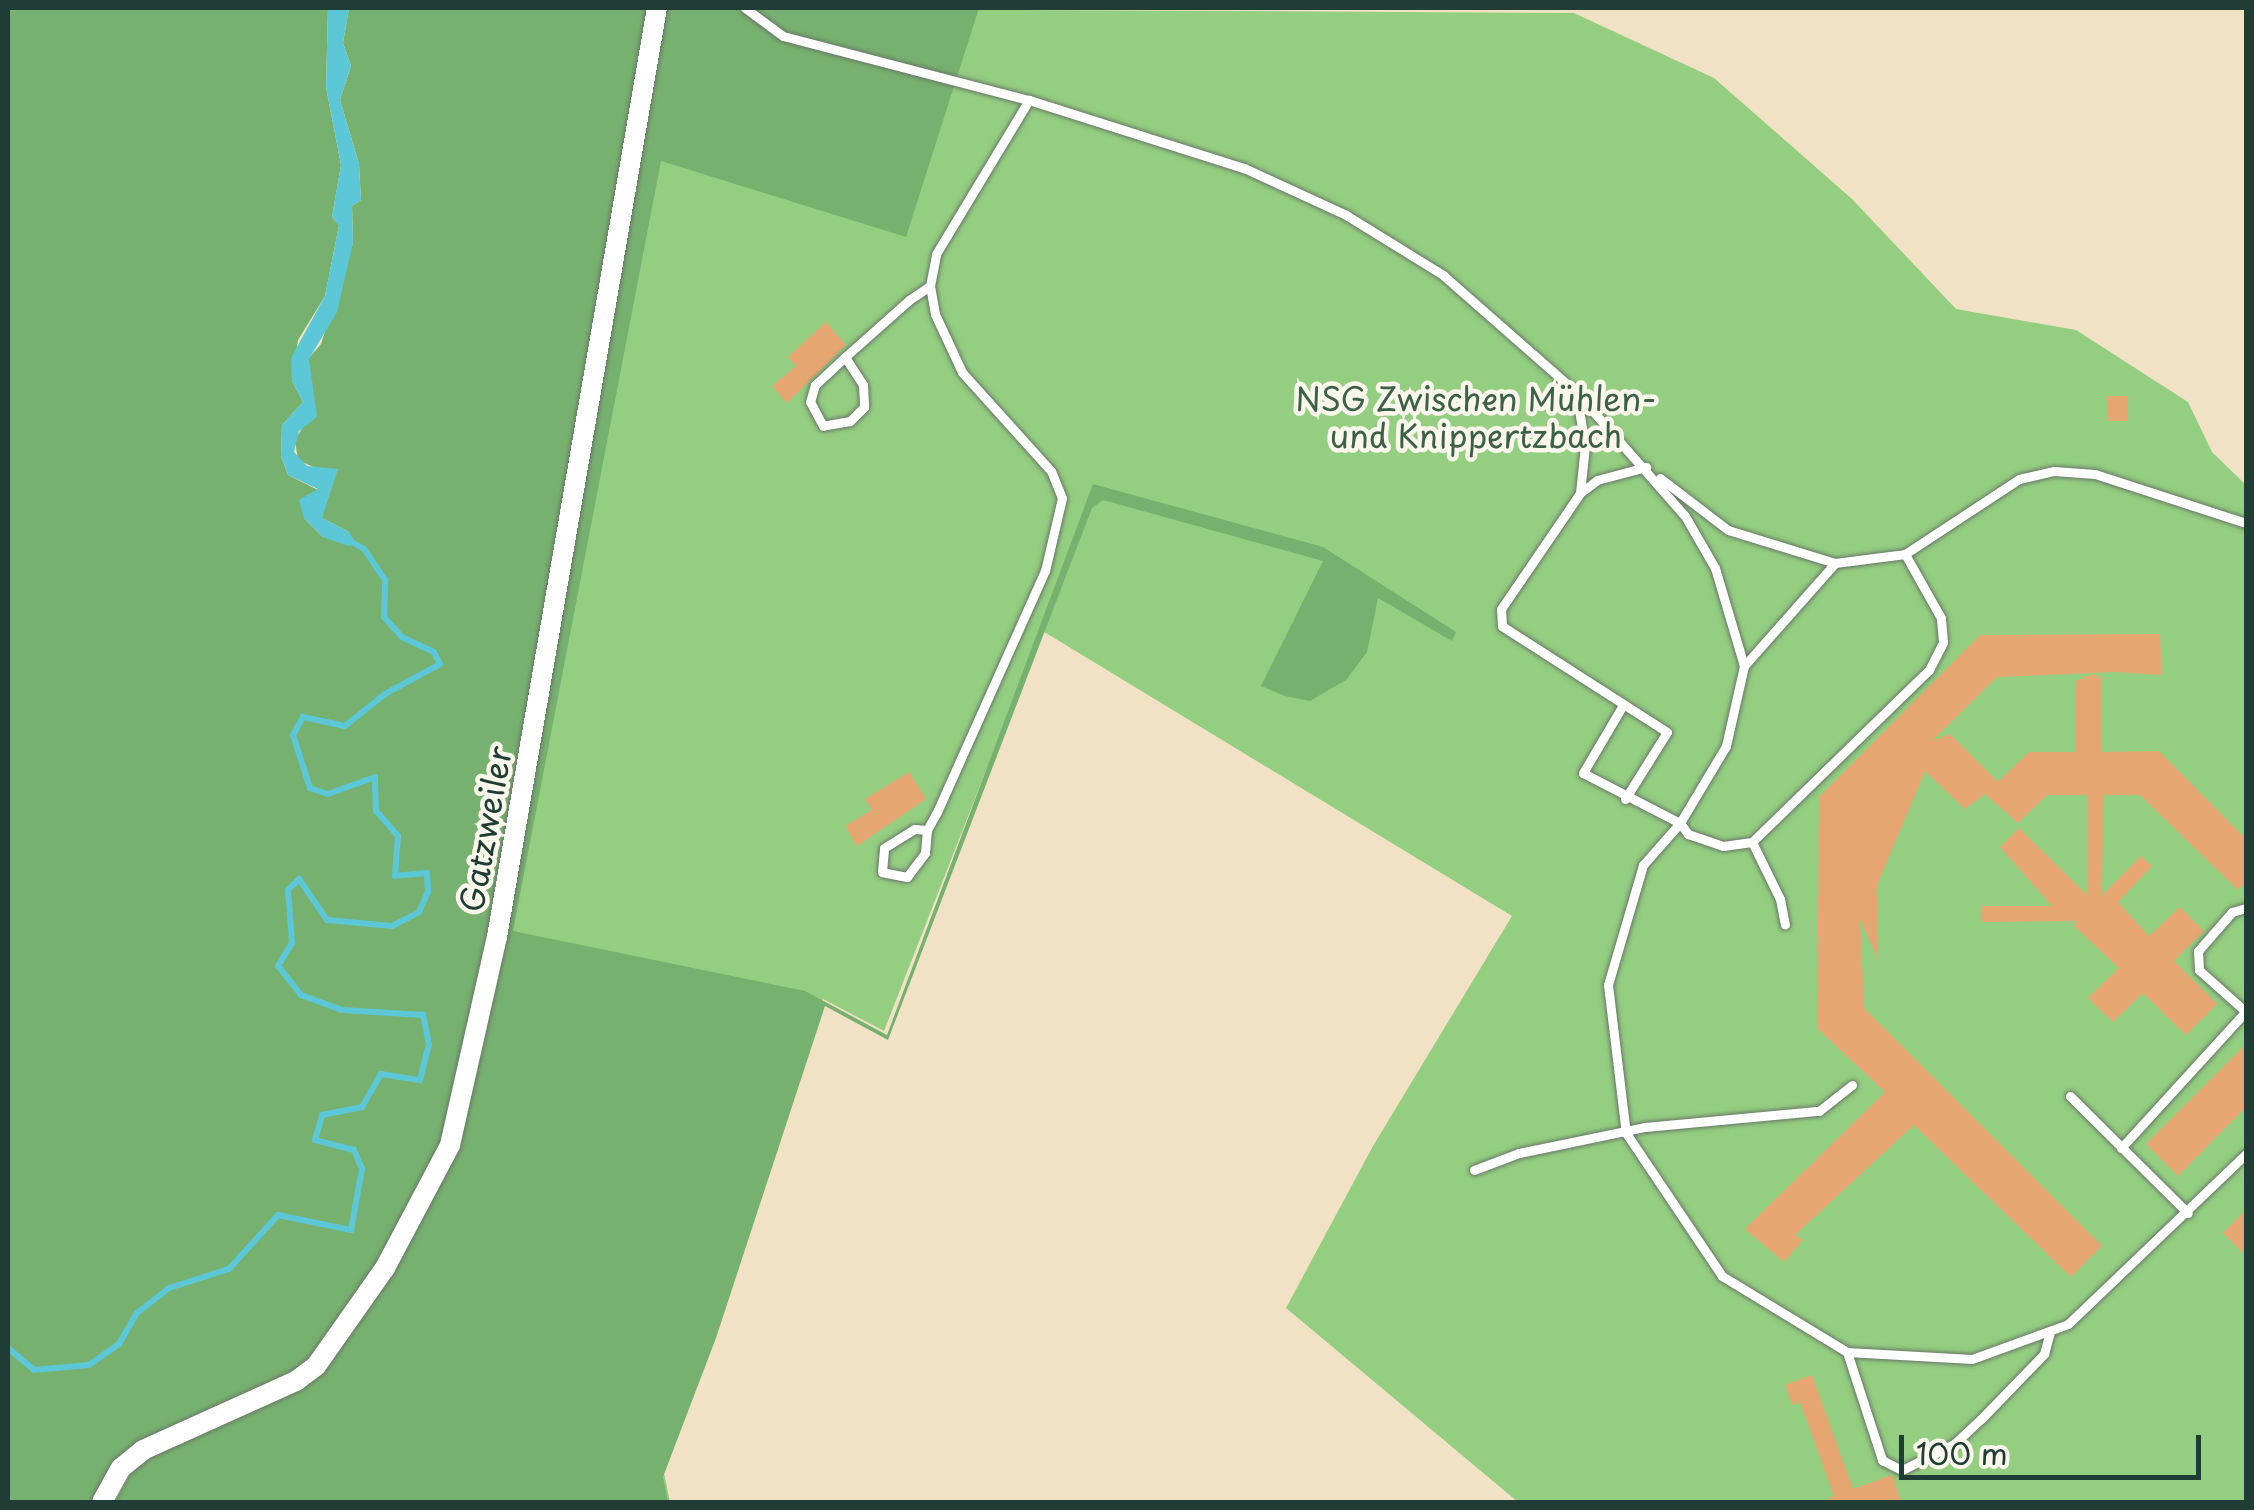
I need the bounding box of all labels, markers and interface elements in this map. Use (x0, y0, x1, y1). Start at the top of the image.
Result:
park label: NSG Zwischen Mühlen- und Knippertzbach (1295, 380, 1657, 455)
street label: Gatzweiler (452, 743, 518, 915)
scale bar (1904, 1415, 2206, 1477)
text: 100 m (1916, 1430, 2008, 1475)

